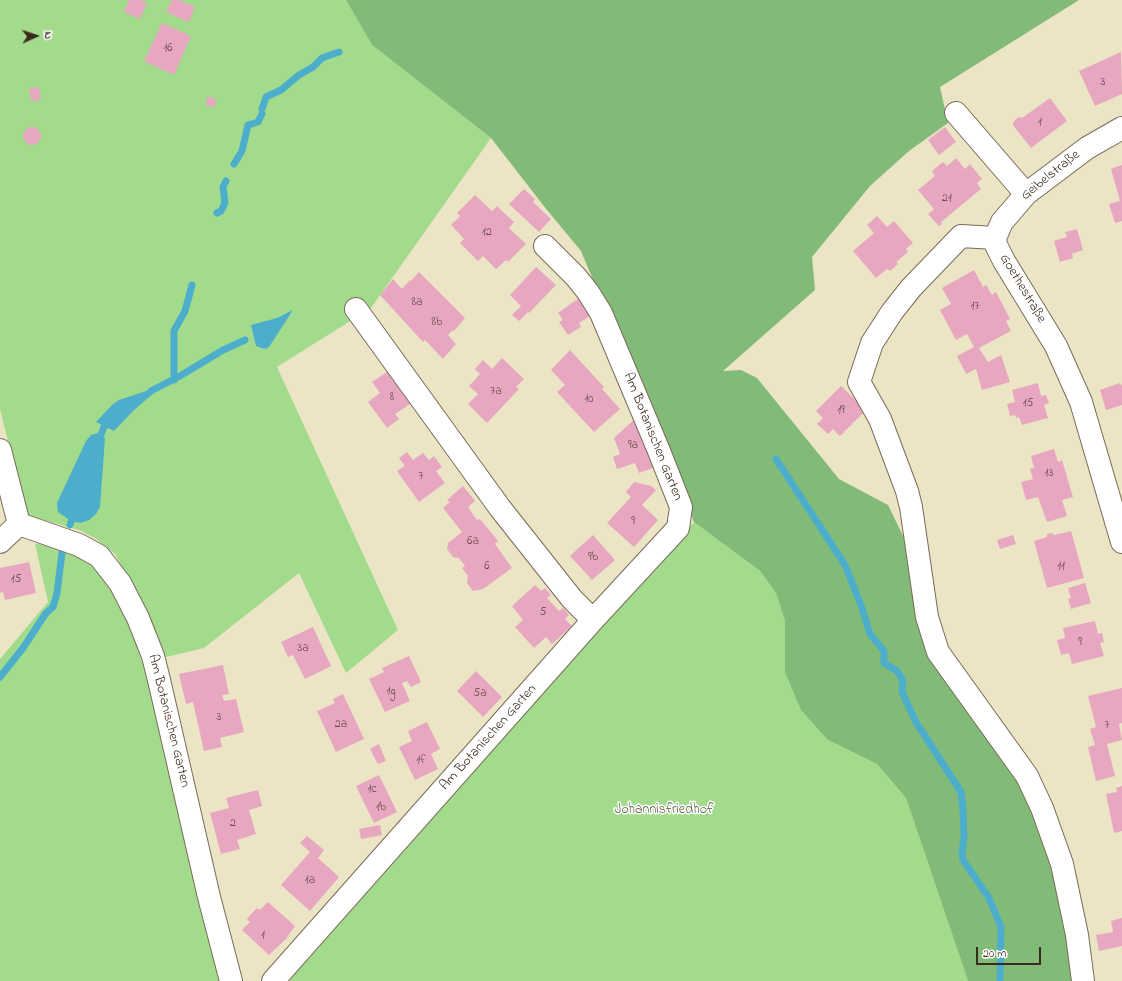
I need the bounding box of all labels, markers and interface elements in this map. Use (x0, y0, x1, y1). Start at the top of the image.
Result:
north arrow (16, 16, 56, 56)
text: N (40, 31, 56, 40)
house number: 16 (163, 42, 173, 56)
house number: 3 (1101, 76, 1105, 90)
house number: 1 (1038, 116, 1042, 130)
street label: Geibelstraße (1018, 147, 1084, 205)
house number: 21 (942, 192, 952, 206)
house number: 12 (482, 226, 492, 240)
street label: Goethestraße (995, 252, 1049, 326)
house number: 8a (412, 296, 422, 310)
house number: 17 (971, 300, 979, 314)
house number: 8b (432, 316, 442, 330)
street label: Am Botanischen Garten (619, 371, 685, 503)
house number: 7a (490, 385, 502, 399)
house number: 8 (390, 391, 394, 405)
house number: 10 (585, 393, 593, 407)
house number: 15 (1023, 397, 1033, 411)
house number: 19 (837, 404, 845, 418)
house number: 9a (628, 439, 638, 453)
house number: 13 (1045, 467, 1053, 481)
house number: 7 (419, 470, 423, 484)
house number: 9 (631, 515, 635, 529)
house number: 6a (467, 535, 479, 549)
house number: 9b (588, 551, 598, 565)
house number: 6 (484, 560, 490, 574)
house number: 11 (1057, 560, 1065, 574)
house number: 15 (11, 573, 21, 587)
house number: 5 (540, 606, 546, 620)
house number: 9 (1078, 636, 1082, 650)
house number: 3a (297, 642, 309, 656)
street label: Am Botanischen Garten (143, 653, 193, 789)
street label: Am Botanischen Garten (437, 682, 541, 794)
house number: 1g (386, 685, 396, 699)
house number: 5a (473, 687, 487, 701)
house number: 3 (217, 711, 221, 725)
house number: 2a (335, 718, 347, 732)
house number: 7 (1105, 719, 1109, 733)
house number: 1f (416, 754, 426, 768)
house number: 1c (367, 783, 377, 797)
house number: 1b (376, 801, 386, 815)
park label: Johannisfriedhof (615, 803, 713, 819)
house number: 2 (230, 817, 236, 831)
house number: 1a (305, 874, 315, 888)
house number: 1 (261, 929, 265, 943)
scale bar (978, 939, 1043, 965)
text: 20 m (983, 945, 1006, 963)

